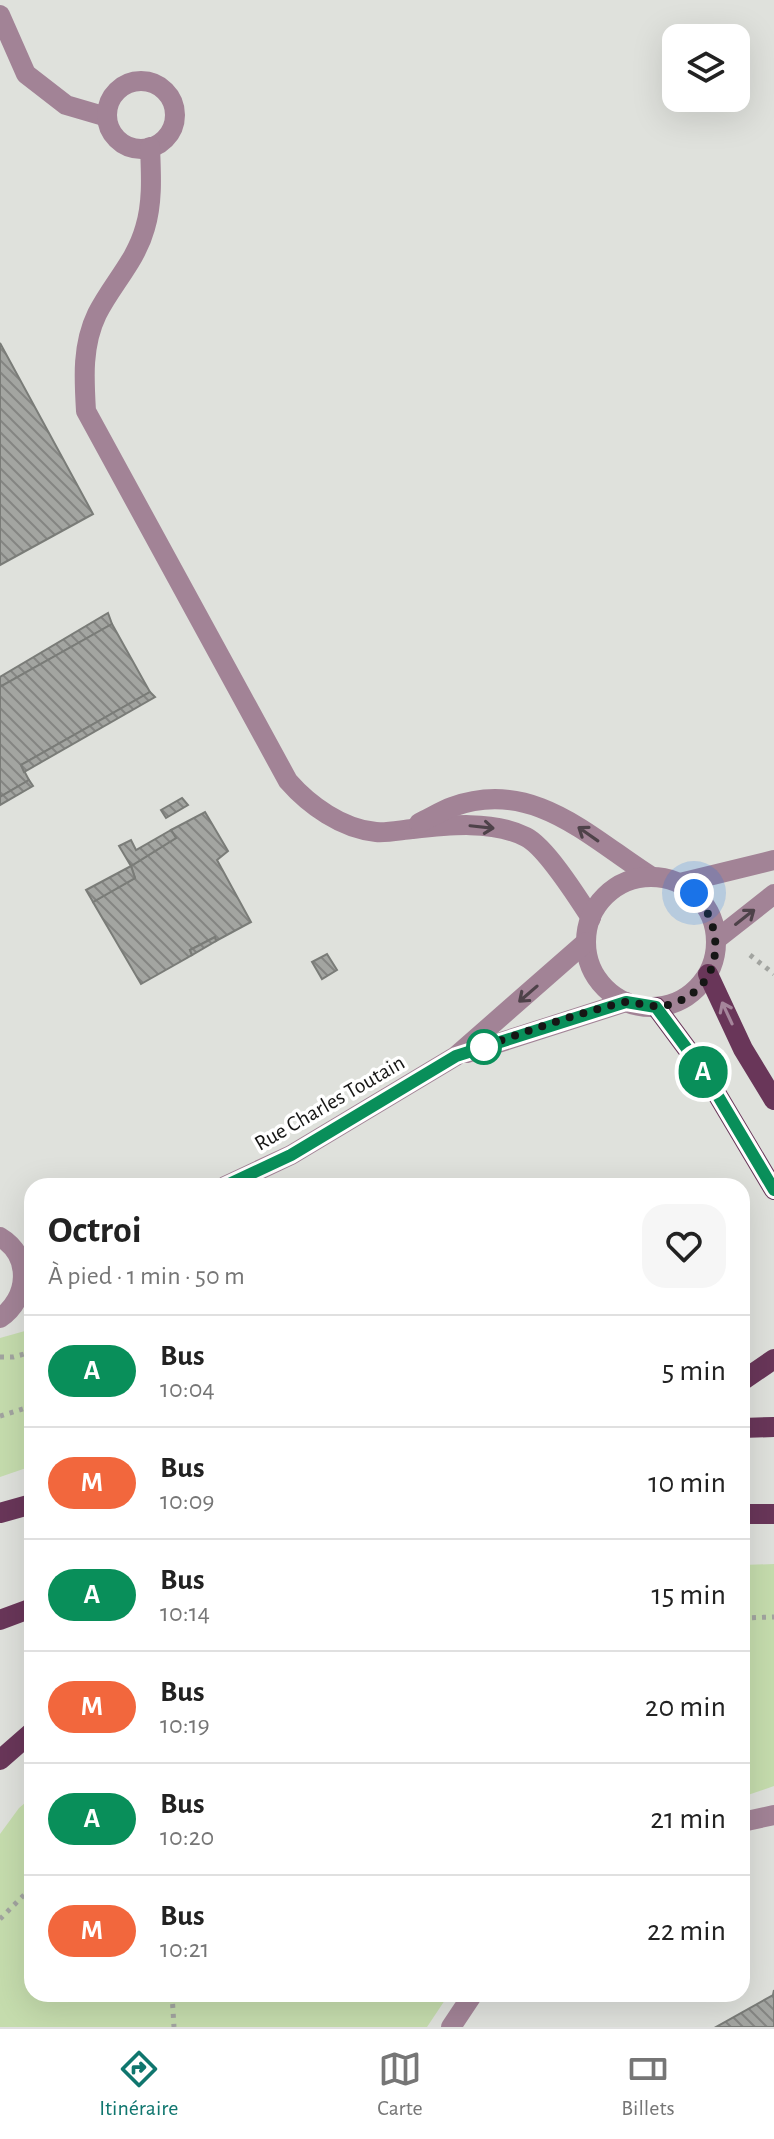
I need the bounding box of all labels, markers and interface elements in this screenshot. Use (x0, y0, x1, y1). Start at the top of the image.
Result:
map controls (662, 24, 750, 112)
button: layers (662, 24, 750, 112)
one-way arrow (468, 820, 495, 835)
one-way arrow (577, 826, 599, 842)
your location (674, 873, 714, 913)
one-way arrow (734, 908, 755, 925)
one-way arrow (519, 985, 539, 1003)
one-way arrow (718, 1001, 733, 1026)
unlabelled marker (467, 1030, 501, 1064)
line badge: A (677, 1046, 729, 1098)
street label: Rue Charles Toutain (251, 1051, 408, 1155)
text: A (695, 1058, 711, 1086)
button: heart (642, 1204, 726, 1288)
text: Octroi (48, 1212, 142, 1250)
text: À pied · 1 min · 50 m (48, 1263, 245, 1289)
text: Bus (160, 1341, 205, 1371)
text: 5 min (662, 1356, 726, 1386)
text: A (84, 1357, 100, 1385)
text: 10:04 (160, 1376, 215, 1402)
text: Bus (160, 1453, 205, 1483)
text: 10 min (648, 1468, 726, 1498)
text: M (81, 1469, 103, 1497)
text: 10:09 (160, 1488, 215, 1514)
text: Bus (160, 1565, 205, 1595)
text: 15 min (651, 1580, 726, 1610)
text: A (84, 1581, 100, 1609)
text: 10:14 (160, 1600, 210, 1626)
text: Bus (160, 1677, 205, 1707)
text: 20 min (645, 1692, 726, 1722)
text: M (81, 1693, 103, 1721)
text: 10:19 (160, 1712, 210, 1738)
text: Bus (160, 1789, 205, 1819)
text: 21 min (650, 1804, 726, 1834)
text: A (84, 1805, 100, 1833)
text: 10:20 (160, 1824, 214, 1850)
text: Bus (160, 1901, 205, 1931)
text: 22 min (647, 1916, 726, 1946)
text: M (81, 1917, 103, 1945)
text: 10:21 (160, 1936, 209, 1962)
tab: Itinéraire (99, 2047, 178, 2121)
tab: Carte (377, 2047, 423, 2121)
tab: Billets (621, 2047, 675, 2121)

